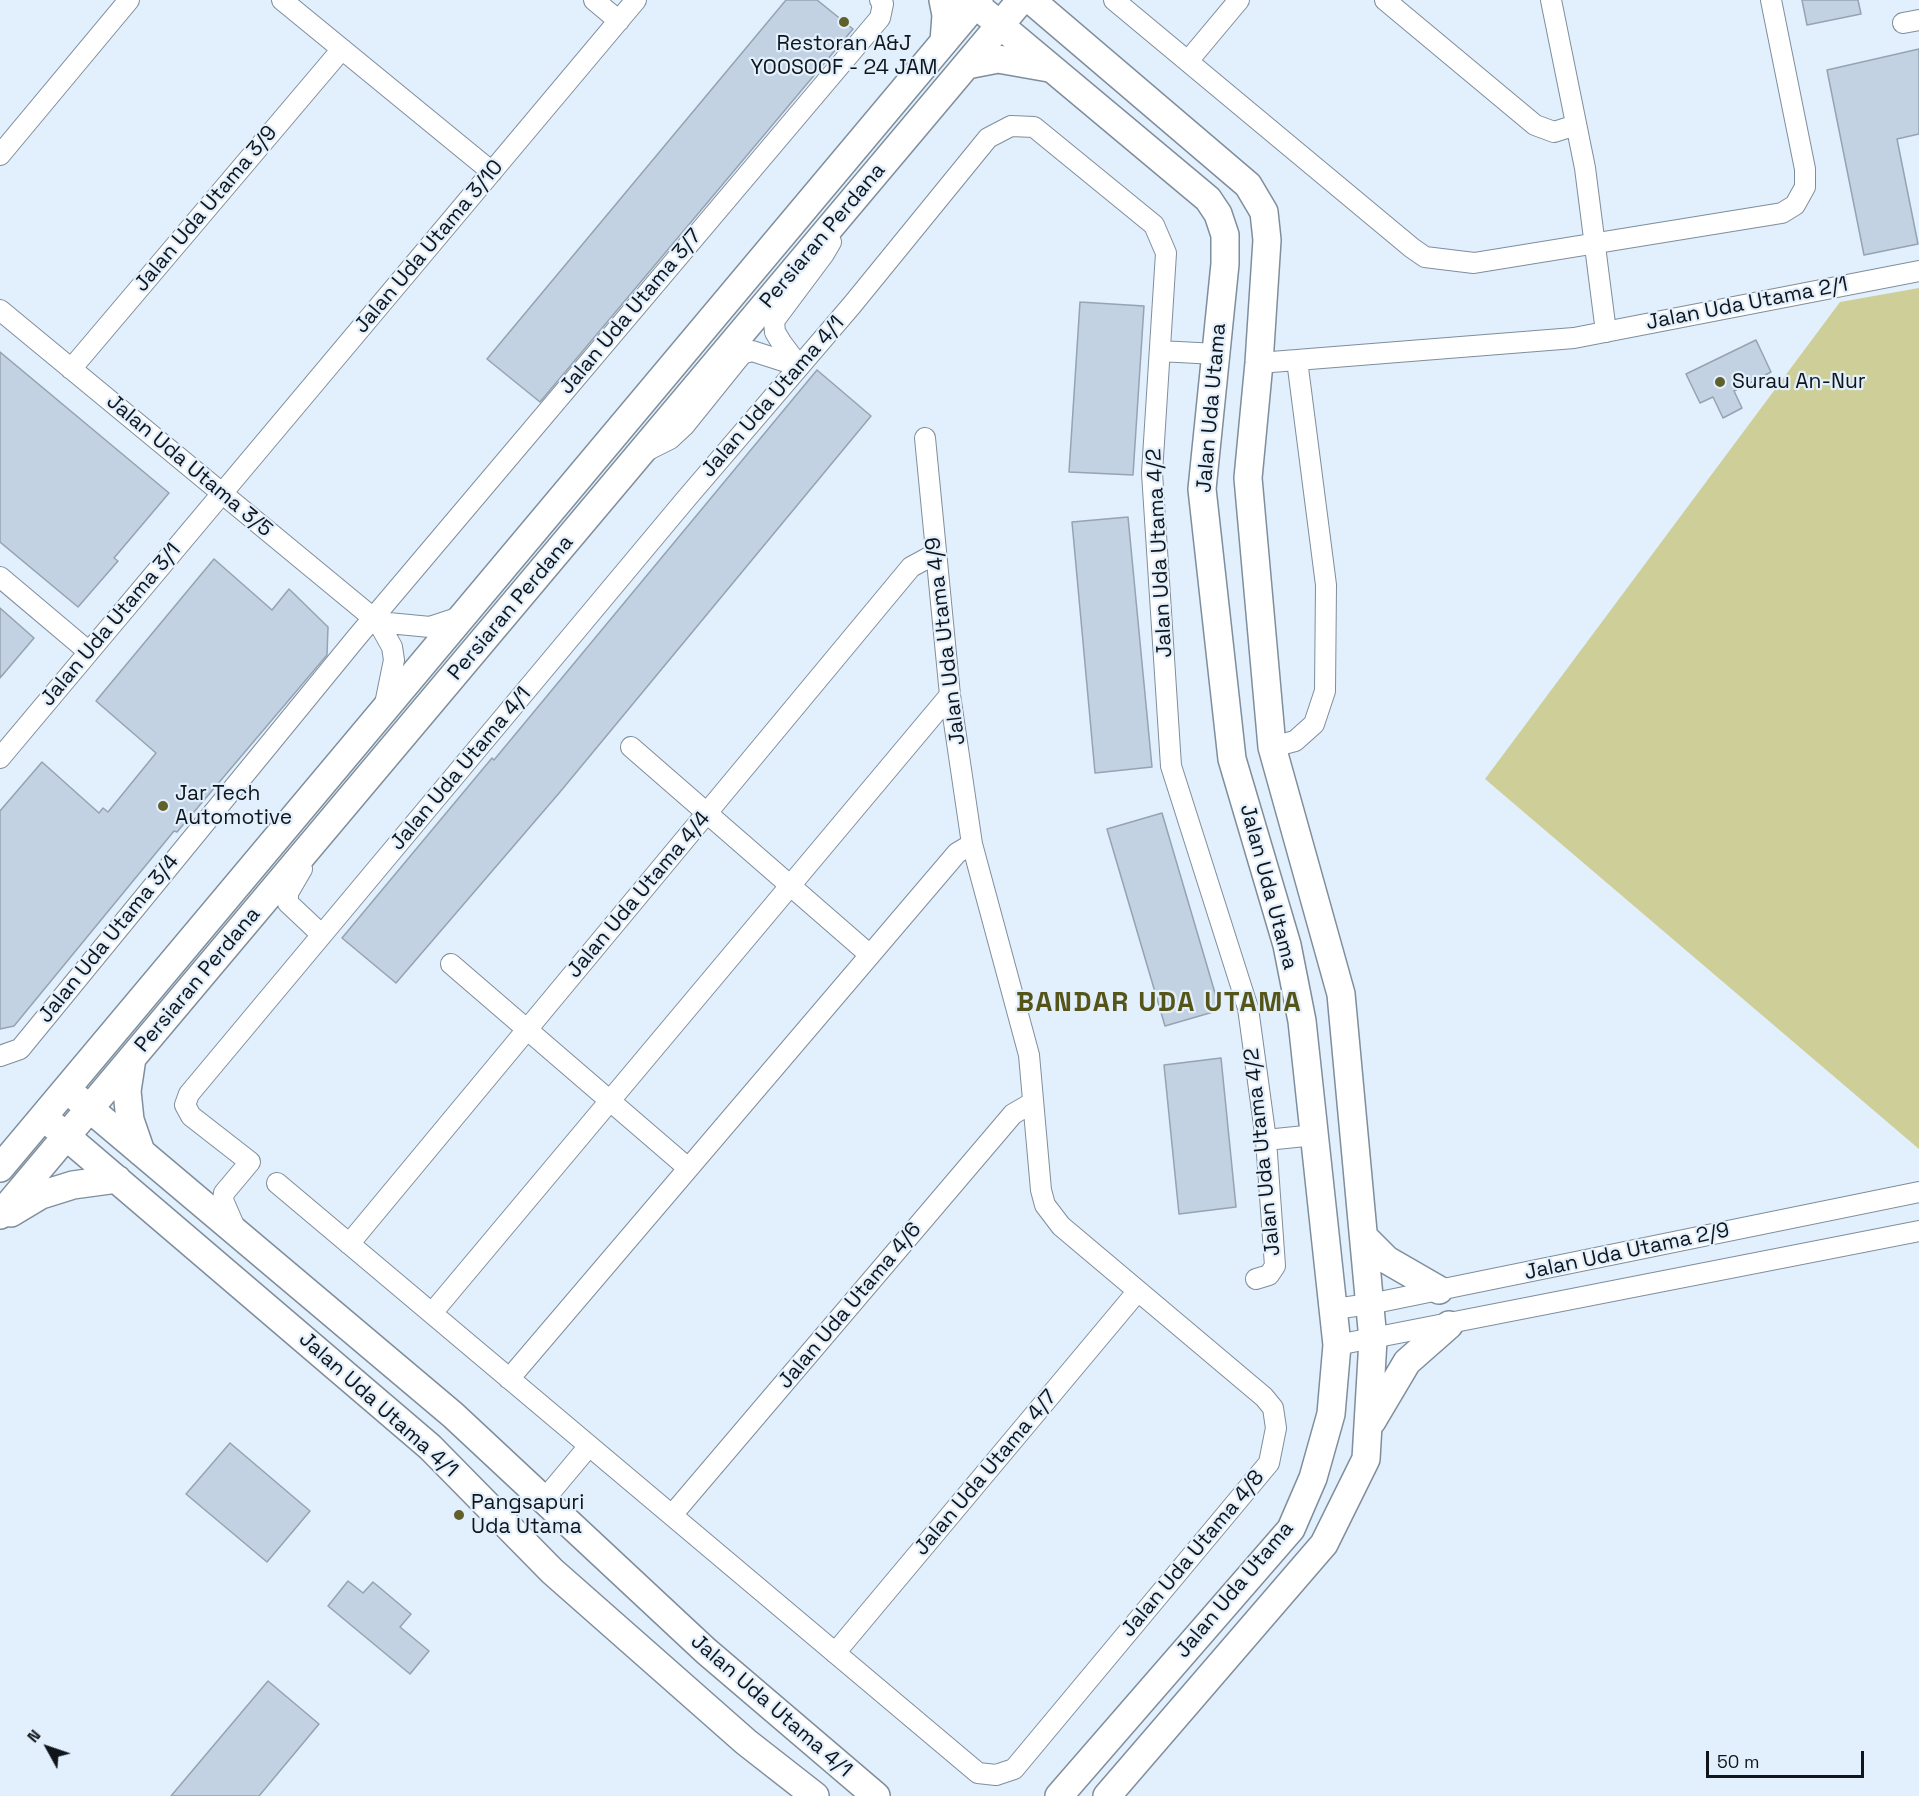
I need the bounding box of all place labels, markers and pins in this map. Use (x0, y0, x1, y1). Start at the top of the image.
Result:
marker: Restoran A&J YOOSOOF - 24 JAM (837, 15, 851, 29)
place label: Restoran A&J YOOSOOF - 24 JAM (751, 31, 937, 81)
place label: Surau An-Nur (1732, 369, 1866, 395)
marker: Surau An-Nur (1713, 375, 1727, 389)
place label: Jar Tech Automotive (175, 781, 292, 831)
marker: Jar Tech Automotive (156, 799, 170, 813)
place label: Pangsapuri Uda Utama (471, 1490, 584, 1540)
marker: Pangsapuri Uda Utama (452, 1508, 466, 1522)

